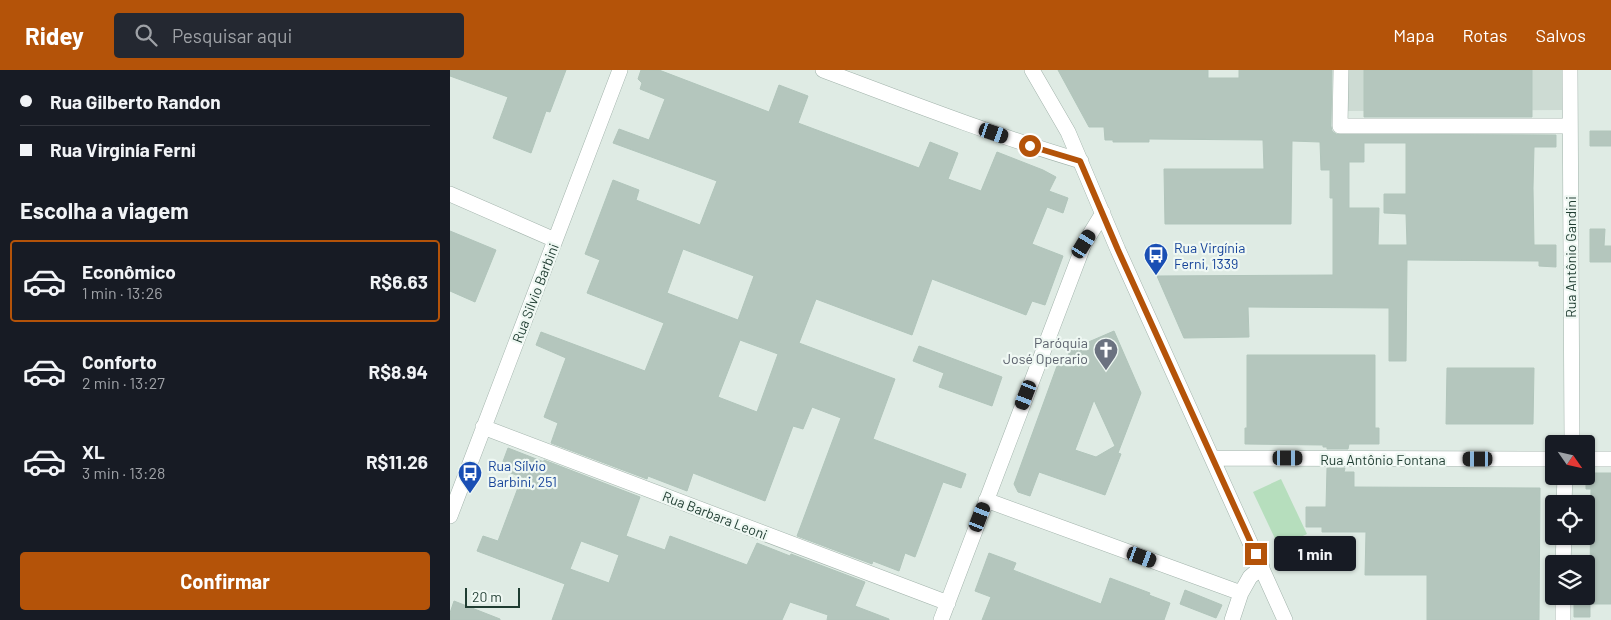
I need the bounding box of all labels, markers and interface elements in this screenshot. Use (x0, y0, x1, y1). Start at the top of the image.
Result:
search box (114, 13, 464, 58)
text: Ridey (25, 21, 84, 50)
icon: search (132, 21, 160, 49)
text: Pesquisar aqui (172, 24, 292, 47)
text: Mapa (1393, 24, 1434, 46)
text: Rotas (1462, 24, 1507, 46)
text: Salvos (1535, 24, 1586, 46)
text: Rua Gilberto Randon (50, 90, 221, 113)
car (977, 121, 1010, 145)
route start (1019, 135, 1041, 157)
text: Rua Virginía Ferni (50, 138, 196, 161)
street label: Rua Antônio Gandini (1562, 196, 1579, 318)
text: Escolha a viagem (20, 197, 189, 223)
car (1069, 227, 1098, 261)
place label: Rua Virgínia Ferni, 1339 (1174, 239, 1246, 272)
street label: Rua Silvio Barbini (508, 241, 562, 345)
bus stop icon: Rua Virgínia Ferni, 1339 (1143, 242, 1169, 276)
icon: car (22, 259, 67, 304)
text: Econômico (82, 260, 176, 283)
text: R$6.63 (370, 270, 428, 293)
text: 1 min · 13:26 (82, 283, 163, 302)
place label: Paróquia José Operario (1003, 334, 1088, 367)
church icon: Paróquia José Operario (1093, 337, 1119, 371)
icon: car (22, 349, 67, 394)
text: Conforto (82, 350, 157, 373)
text: R$8.94 (368, 360, 428, 383)
text: 2 min · 13:27 (82, 373, 165, 392)
car (1013, 378, 1038, 412)
north arrow (1545, 435, 1595, 485)
map controls (1545, 435, 1595, 605)
icon: car (22, 439, 67, 484)
text: XL (82, 440, 105, 463)
text: R$11.26 (366, 450, 428, 473)
car (1273, 451, 1303, 466)
street label: Rua Antônio Fontana (1320, 451, 1446, 468)
car (1463, 452, 1493, 467)
place label: Rua Sílvio Barbini, 251 (488, 457, 557, 490)
bus stop icon: Rua Sílvio Barbini, 251 (457, 460, 483, 494)
text: 3 min · 13:28 (82, 463, 165, 482)
street label: Rua Barbara Leoni (660, 487, 770, 543)
button: locate (1545, 495, 1595, 545)
car (967, 500, 992, 534)
callout: 1 min (1274, 536, 1356, 572)
route end (1245, 543, 1267, 565)
text: 1 min (1297, 544, 1333, 563)
car (1125, 545, 1158, 569)
button: Confirmar (20, 552, 430, 610)
button: layers (1545, 555, 1595, 605)
scale bar (465, 585, 520, 608)
text: 20 m (472, 588, 502, 605)

